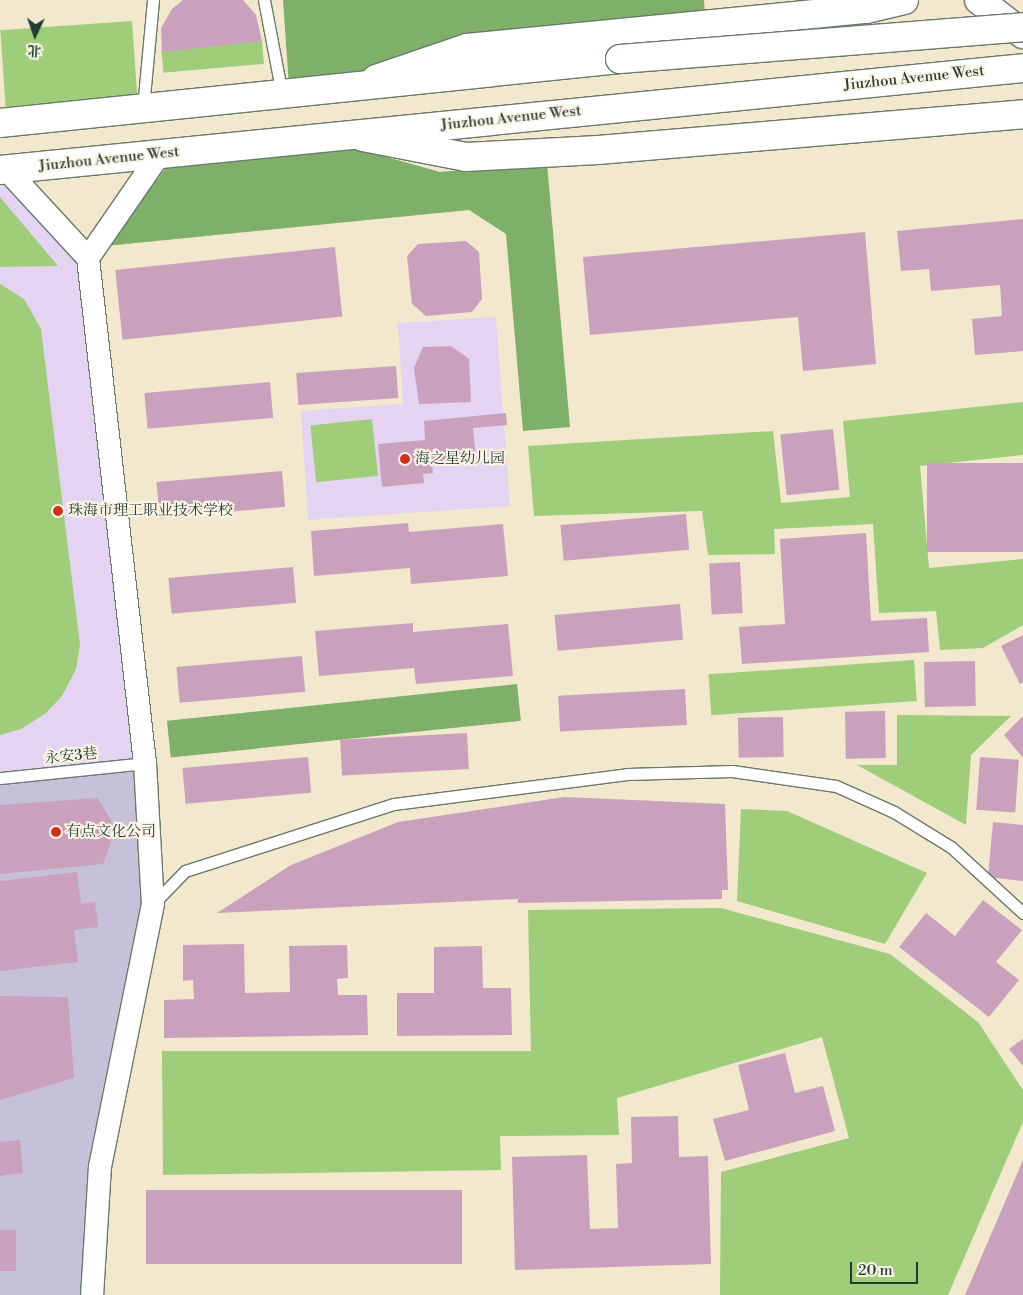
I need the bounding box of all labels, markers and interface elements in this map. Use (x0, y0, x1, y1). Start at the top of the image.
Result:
north arrow (10, 10, 60, 60)
text: 北 (27, 41, 42, 59)
street label: Jiuzhou Avenue West (843, 62, 985, 94)
street label: Jiuzhou Avenue West (440, 102, 582, 134)
street label: Jiuzhou Avenue West (38, 143, 180, 175)
place label: 海之星幼儿园 (415, 450, 505, 468)
marker: 海之星幼儿园 (399, 453, 411, 465)
place label: 珠海市理工职业技术学校 (68, 502, 233, 520)
marker: 珠海市理工职业技术学校 (52, 505, 64, 517)
street label: 永安3巷 (44, 744, 98, 768)
place label: 有点文化公司 (66, 823, 156, 841)
marker: 有点文化公司 (50, 826, 62, 838)
scale bar (853, 1252, 920, 1284)
text: 20 m (858, 1261, 893, 1280)

